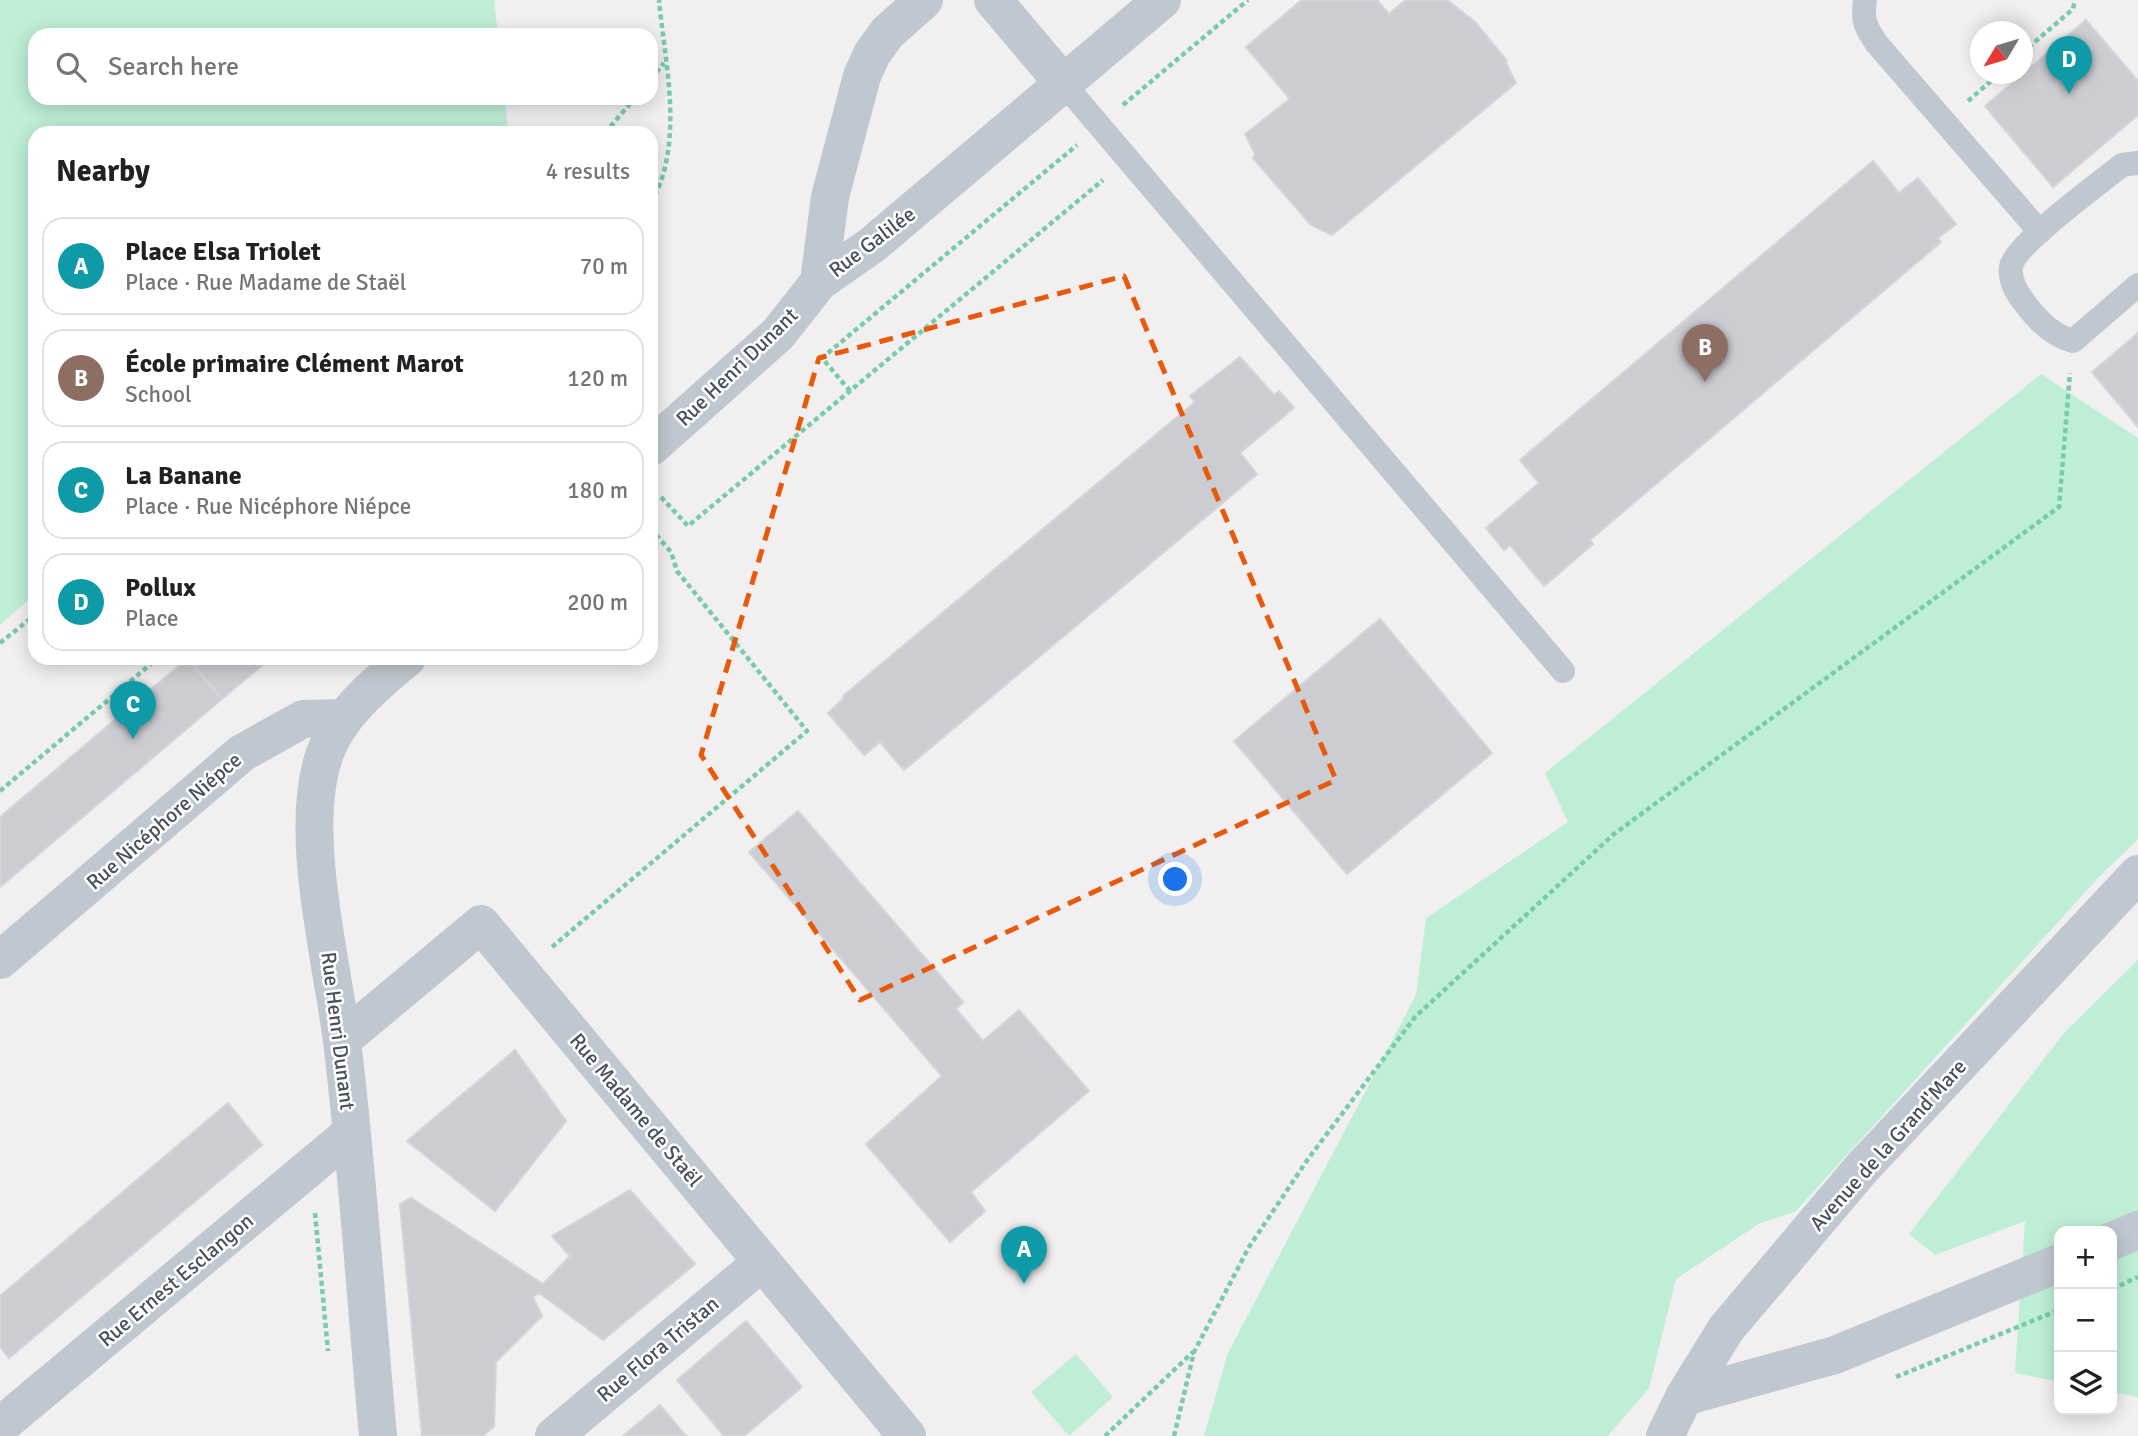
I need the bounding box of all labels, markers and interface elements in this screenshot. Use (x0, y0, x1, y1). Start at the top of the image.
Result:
north arrow (1970, 21, 2033, 84)
search box (28, 28, 658, 105)
pin: D (2046, 36, 2092, 94)
icon: search (52, 48, 90, 86)
text: Search here (108, 51, 239, 83)
text: Nearby (56, 153, 150, 190)
text: 4 results (546, 157, 630, 186)
street label: Rue Galilée (824, 201, 920, 283)
text: Place Elsa Triolet (125, 236, 321, 268)
text: A (74, 252, 88, 281)
text: 70 m (580, 252, 628, 281)
text: Place · Rue Madame de Staël (125, 268, 406, 297)
street label: Rue Henri Dunant (671, 302, 803, 432)
pin: B (1682, 324, 1728, 382)
text: École primaire Clément Marot (125, 348, 464, 380)
text: B (74, 364, 88, 393)
text: 120 m (567, 364, 628, 393)
text: School (125, 380, 192, 409)
text: La Banane (125, 460, 242, 492)
text: C (74, 476, 88, 505)
text: 180 m (567, 476, 628, 505)
text: Place · Rue Nicéphore Niépce (125, 492, 411, 521)
text: Pollux (125, 572, 196, 604)
text: D (73, 588, 89, 617)
text: 200 m (567, 588, 628, 617)
text: Place (125, 604, 179, 633)
pin: C (110, 681, 156, 739)
street label: Rue Nicéphore Niépce (81, 747, 247, 895)
your location (1158, 862, 1192, 896)
street label: Rue Henri Dunant (315, 950, 361, 1112)
street label: Rue Madame de Staël (564, 1028, 708, 1192)
street label: Avenue de la Grand'Mare (1804, 1054, 1972, 1236)
street label: Rue Ernest Esclangon (93, 1208, 259, 1352)
pin: A (1001, 1226, 1047, 1284)
map controls (2054, 1226, 2117, 1415)
button: + (2054, 1226, 2117, 1289)
button: − (2054, 1289, 2117, 1352)
street label: Rue Flora Tristan (592, 1290, 724, 1408)
button: layers (2054, 1352, 2117, 1415)

